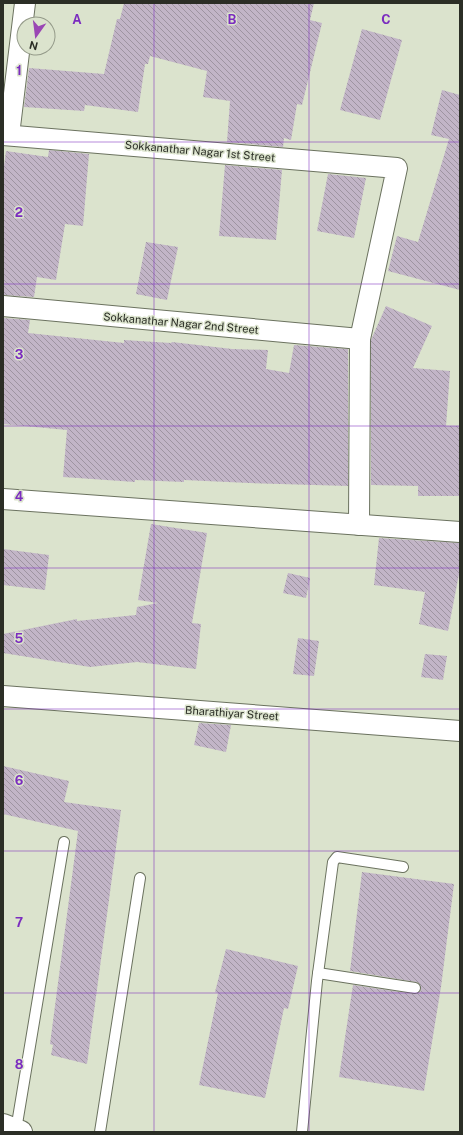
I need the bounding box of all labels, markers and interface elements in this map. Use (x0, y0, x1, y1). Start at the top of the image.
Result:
text: A (72, 12, 82, 27)
text: B (228, 12, 237, 27)
text: C (381, 12, 391, 27)
north arrow (16, 16, 56, 56)
text: N (28, 39, 39, 53)
text: 1 (16, 63, 22, 78)
street label: Sokkanathar Nagar 1st Street (124, 138, 276, 164)
text: 2 (15, 205, 23, 220)
street label: Sokkanathar Nagar 2nd Street (103, 310, 259, 336)
text: 3 (15, 347, 24, 362)
text: 4 (15, 489, 24, 504)
text: 5 (15, 631, 24, 646)
street label: Bharathiyar Street (185, 704, 279, 722)
text: 6 (15, 773, 24, 788)
text: 7 (15, 915, 23, 930)
text: 8 (15, 1057, 24, 1072)

